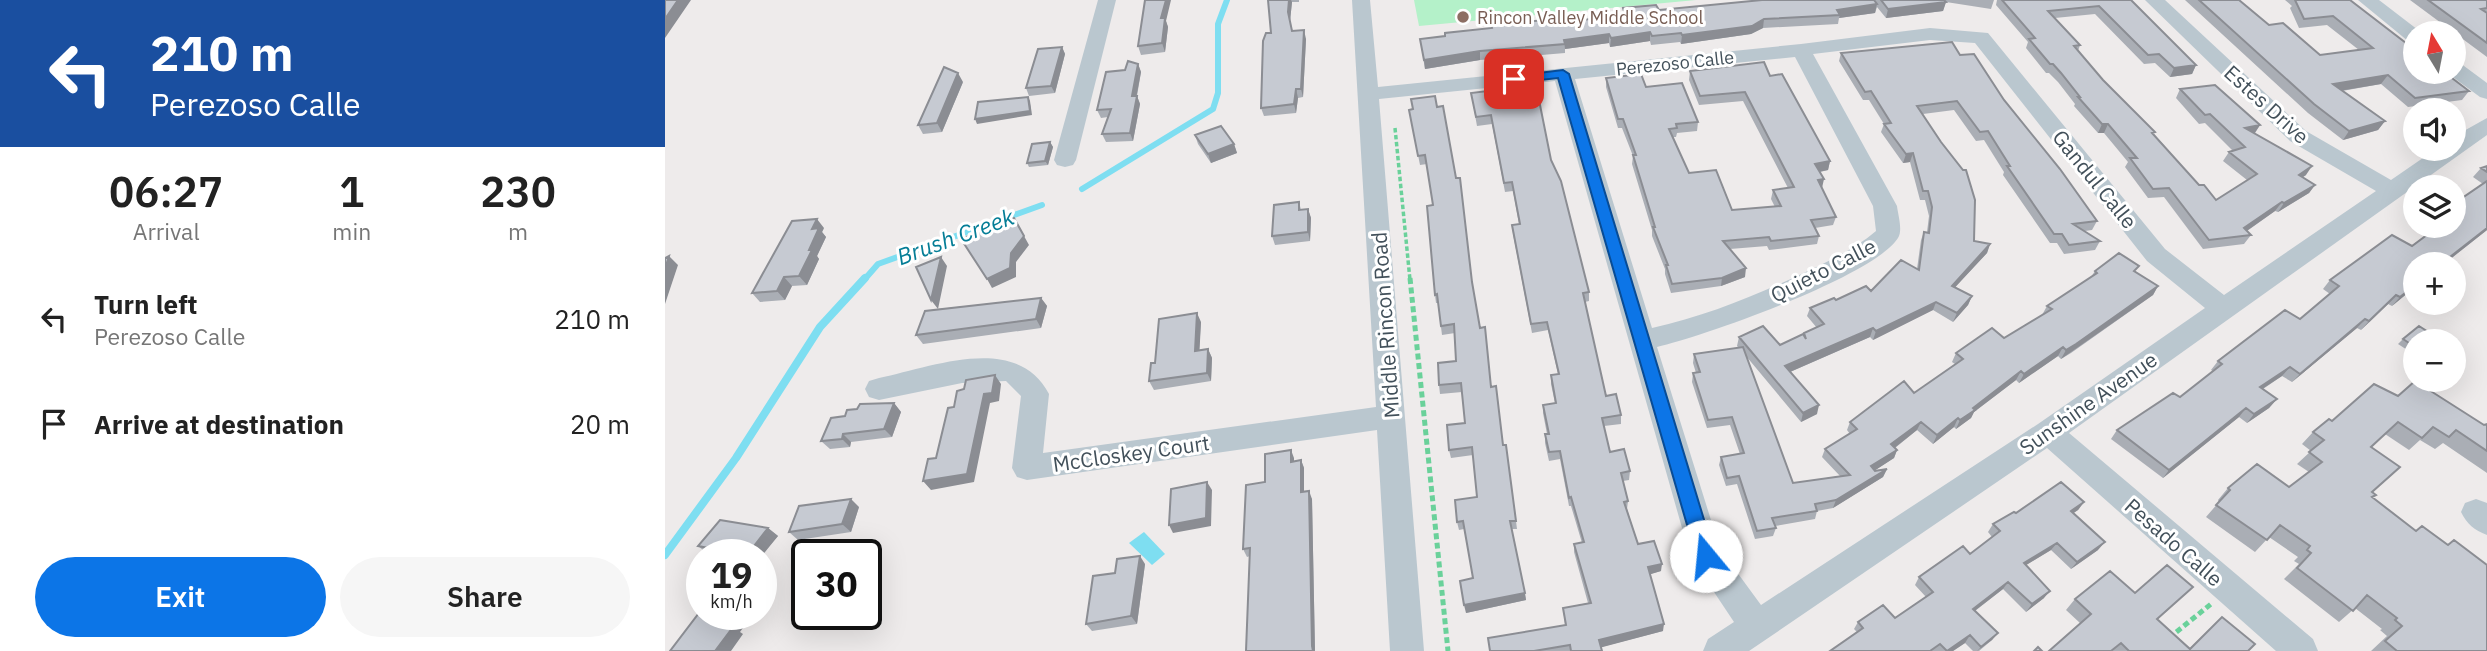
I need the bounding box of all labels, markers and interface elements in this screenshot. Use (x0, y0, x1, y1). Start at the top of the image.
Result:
place label: Rincon Valley Middle School (1477, 6, 1703, 29)
marker: Rincon Valley Middle School (1455, 9, 1471, 25)
text: 210 m (150, 21, 294, 84)
north arrow (2403, 21, 2466, 84)
map controls (2403, 21, 2466, 392)
icon: left (35, 28, 126, 119)
street label: Perezoso Calle (1615, 45, 1735, 81)
pin (1484, 49, 1544, 109)
street label: Estes Drive (2219, 58, 2315, 150)
icon: arrive (1495, 60, 1533, 98)
text: Perezoso Calle (150, 83, 361, 125)
button: sound (2403, 98, 2466, 161)
street label: Gandul Calle (2046, 124, 2144, 234)
text: 06:27 (109, 164, 223, 219)
text: 1 (339, 164, 364, 219)
text: 230 (480, 164, 556, 219)
button: layers (2403, 175, 2466, 238)
water label: Brush Creek (892, 201, 1019, 271)
text: Arrival (133, 216, 200, 246)
text: min (332, 216, 371, 246)
text: m (508, 216, 528, 246)
street label: Middle Rincon Road (1365, 231, 1405, 419)
street label: Quieto Calle (1766, 231, 1880, 309)
button: + (2403, 252, 2466, 315)
text: Turn left (94, 287, 197, 321)
icon: left (35, 300, 73, 338)
text: 210 m (554, 302, 630, 336)
text: Perezoso Calle (94, 321, 245, 351)
button: − (2403, 329, 2466, 392)
street label: Sunshine Avenue (2014, 345, 2162, 461)
icon: arrive (35, 405, 73, 443)
text: Arrive at destination (94, 407, 344, 441)
text: 20 m (570, 407, 630, 441)
street label: McCloskey Court (1051, 428, 1211, 478)
street label: Pesado Calle (2119, 492, 2229, 592)
position arrow (1669, 519, 1743, 593)
speed limit sign: 30 (791, 539, 882, 630)
text: 19 (710, 552, 753, 598)
button: Exit (35, 557, 326, 637)
button: Share (340, 557, 630, 637)
text: km/h (710, 590, 753, 613)

